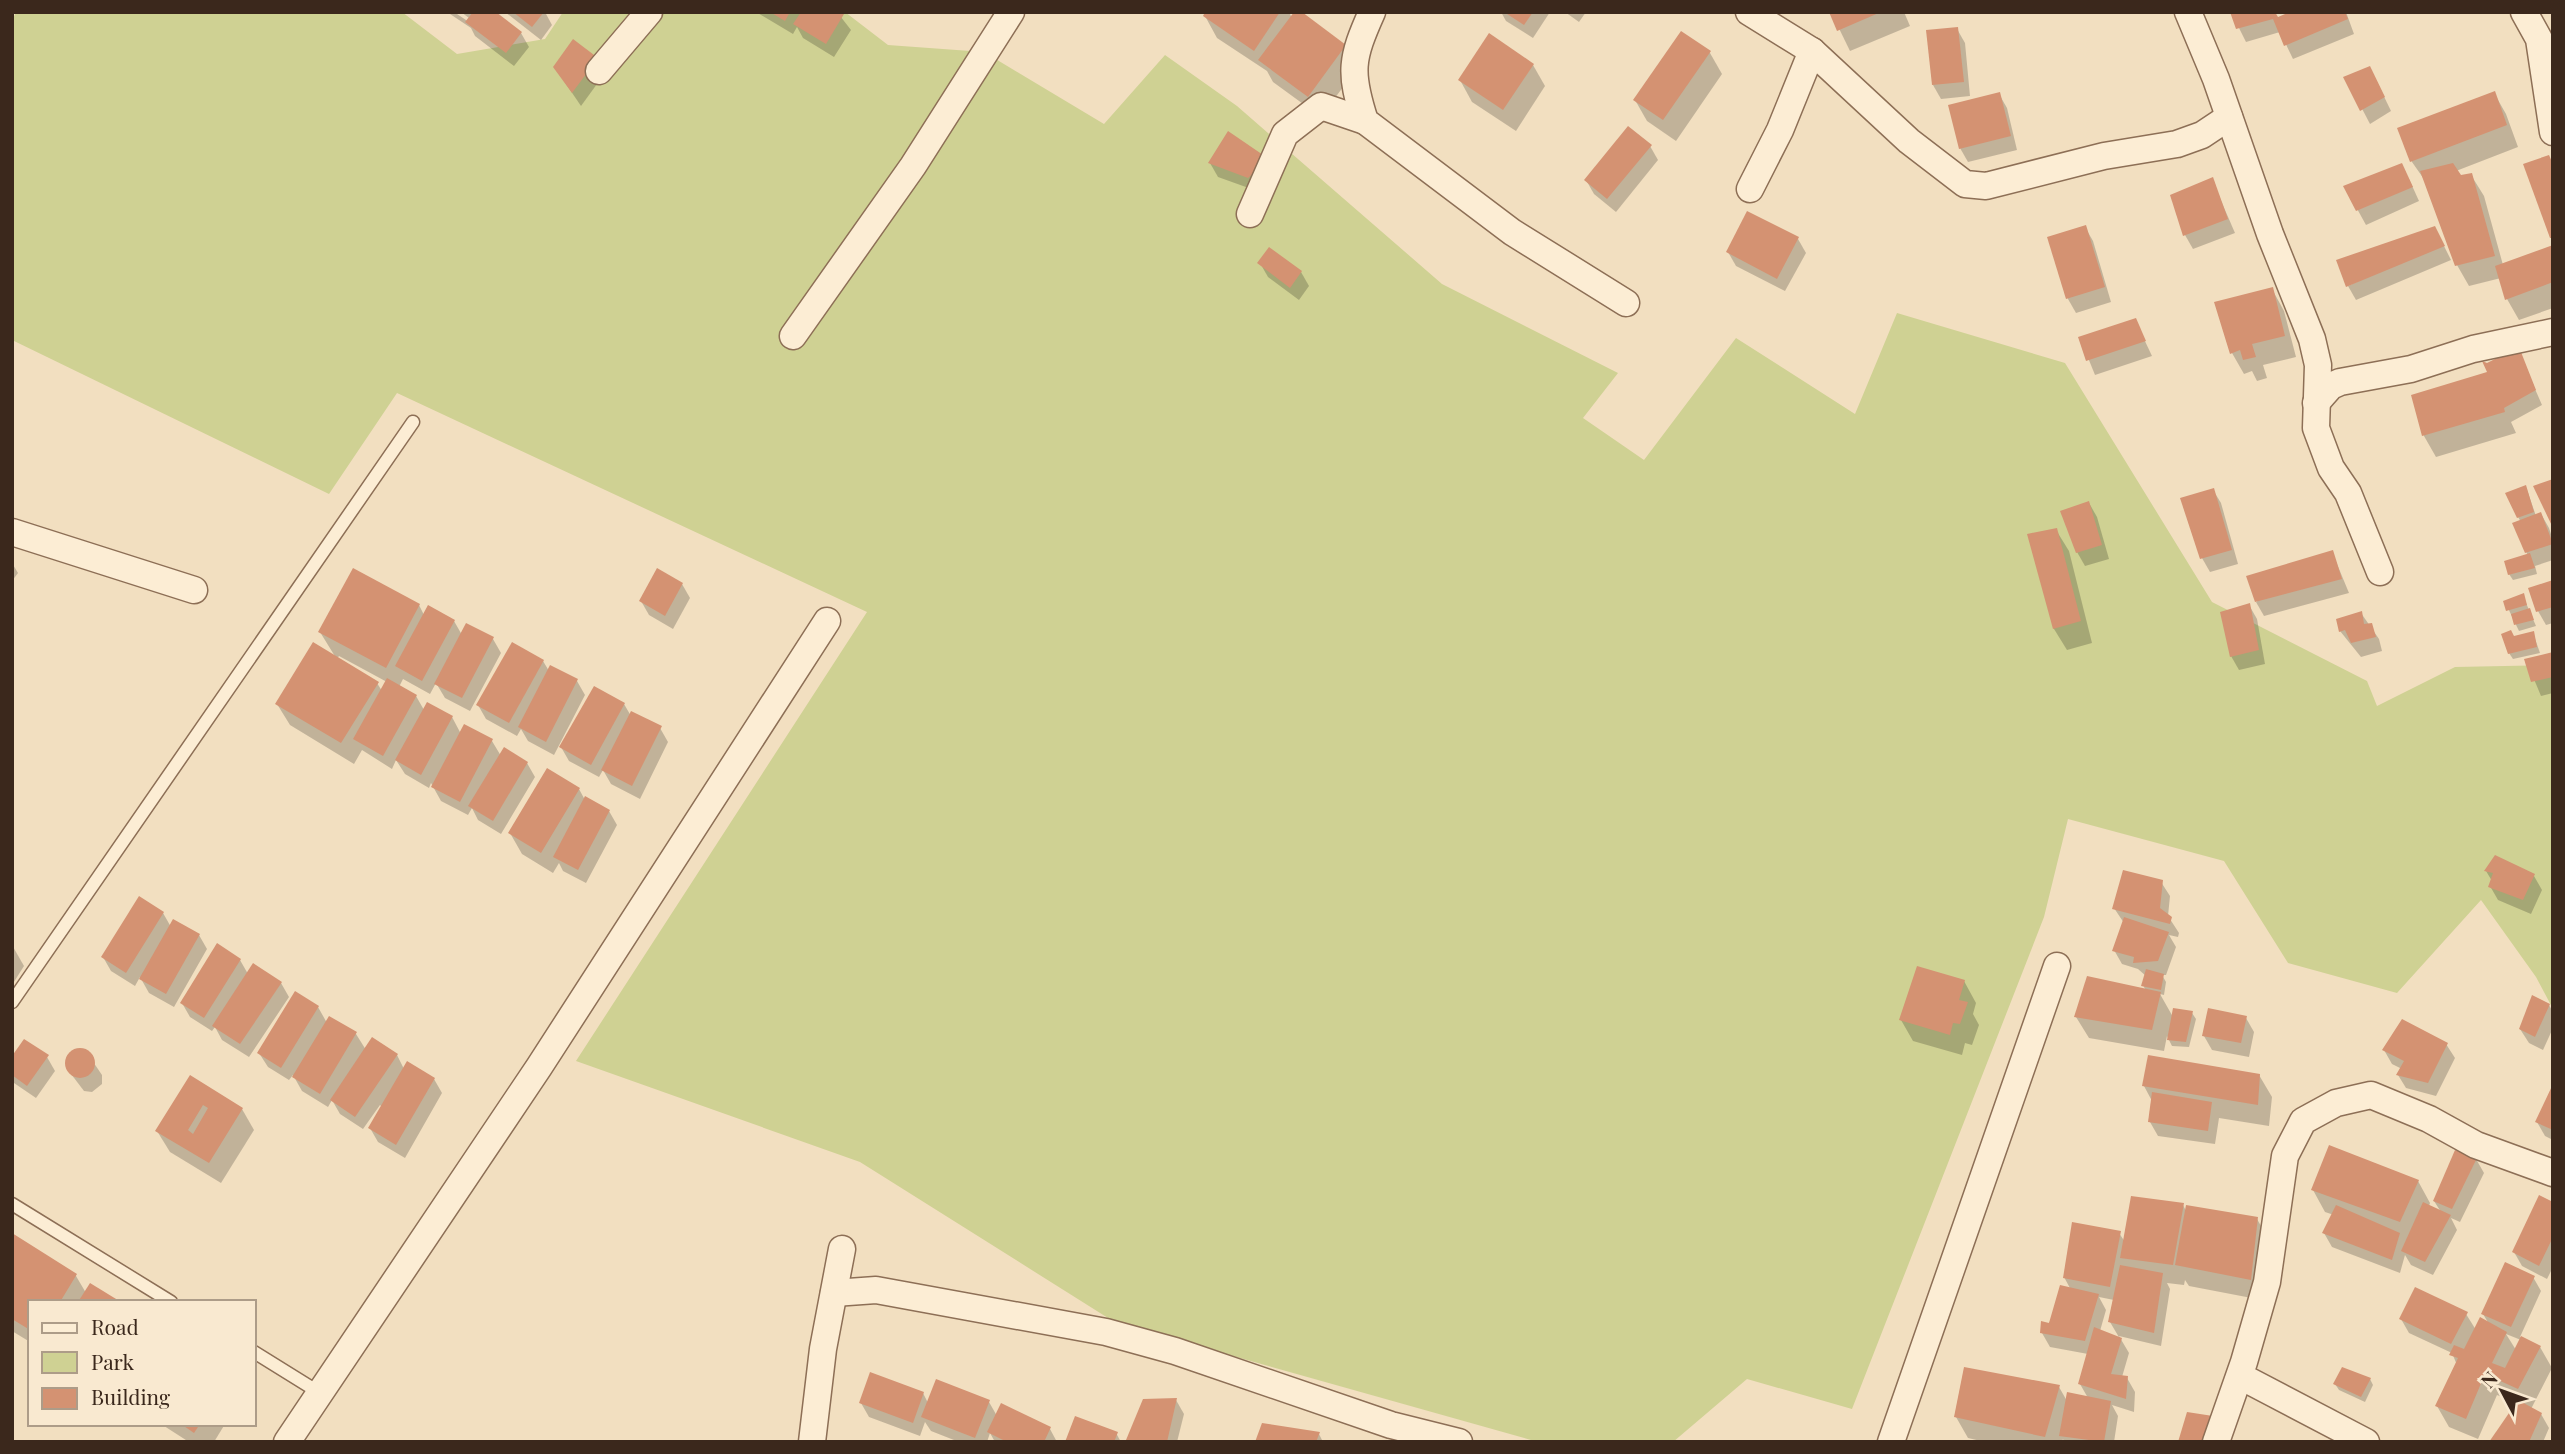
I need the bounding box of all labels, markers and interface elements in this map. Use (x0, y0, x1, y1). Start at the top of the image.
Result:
legend (28, 1300, 256, 1426)
text: Road (91, 1312, 139, 1340)
text: Park (91, 1347, 135, 1375)
north arrow (2467, 1356, 2537, 1426)
text: N (2474, 1365, 2503, 1393)
text: Building (91, 1382, 170, 1410)

